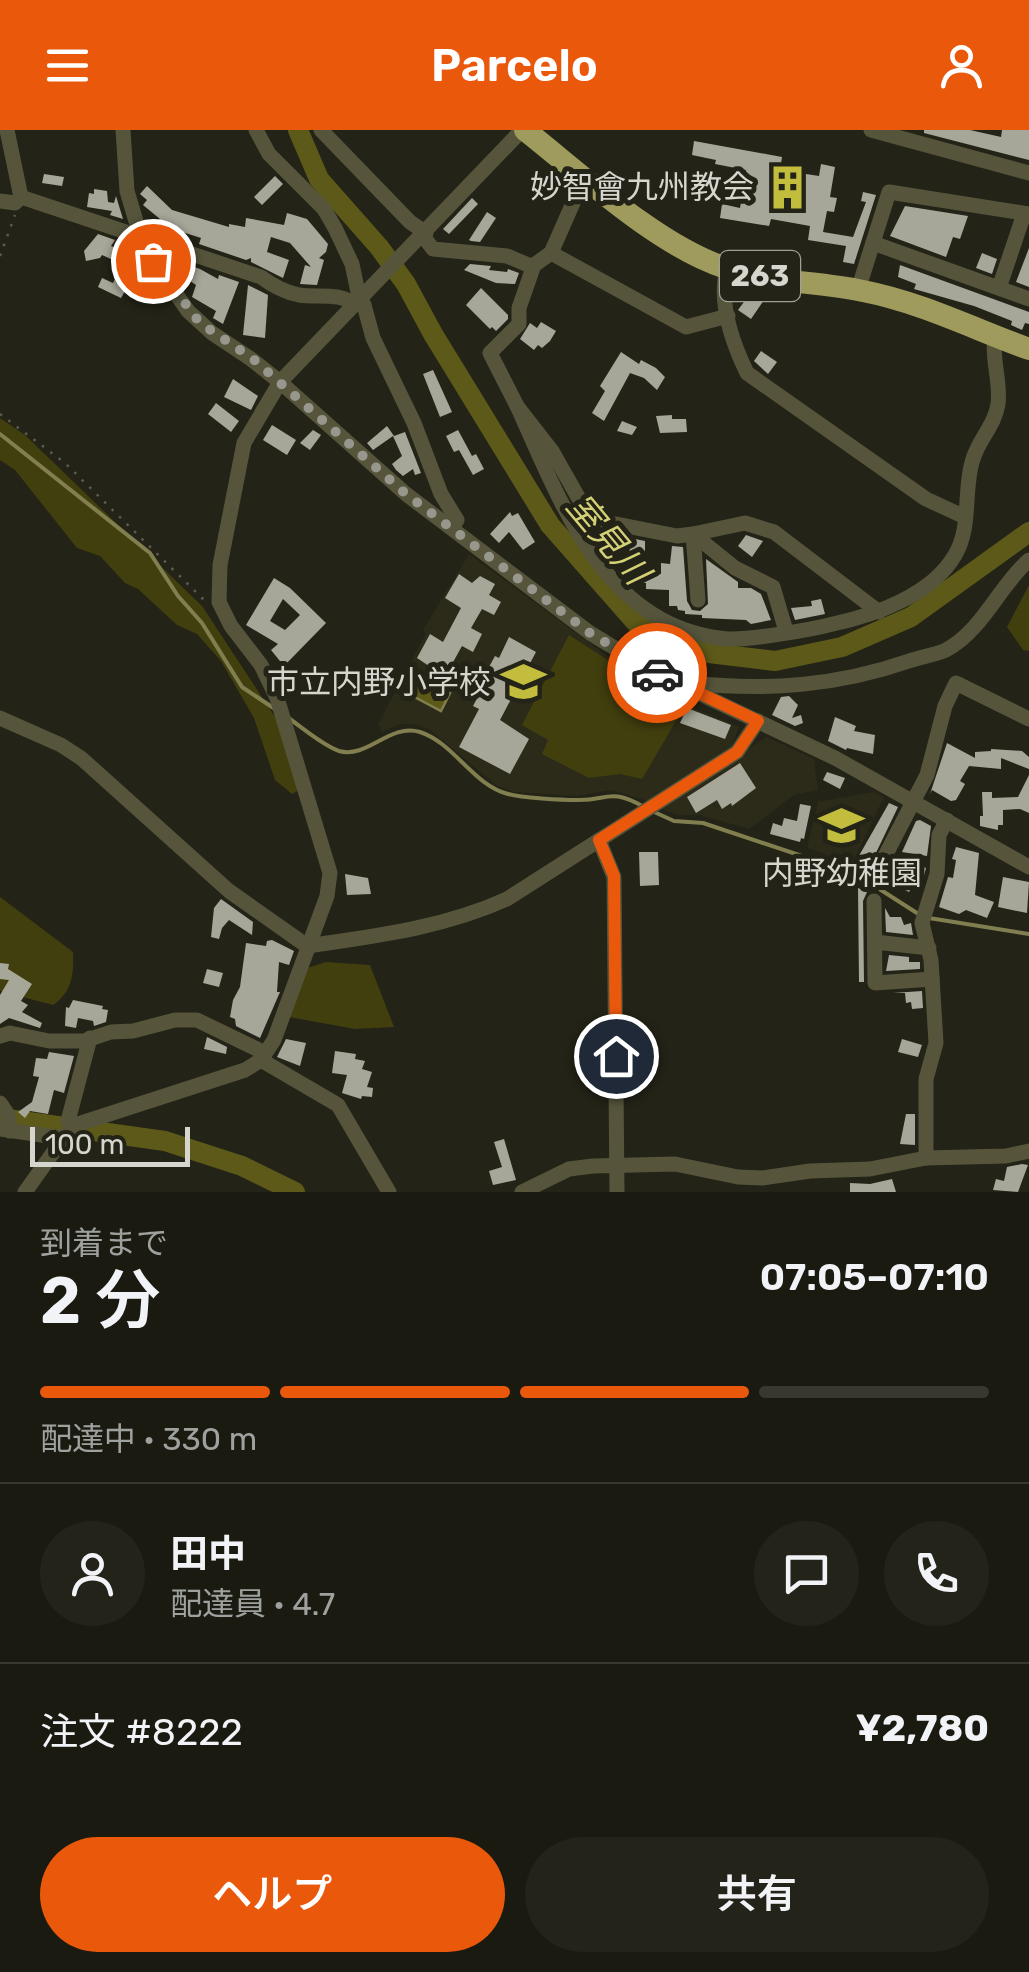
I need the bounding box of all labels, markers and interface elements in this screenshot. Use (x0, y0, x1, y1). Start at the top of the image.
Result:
icon: menu (40, 38, 95, 93)
icon: person (934, 38, 989, 93)
text: Parcelo (431, 39, 598, 92)
building icon: 妙智會九州教会 (763, 163, 811, 211)
place label: 妙智會九州教会 (530, 168, 754, 206)
pin (111, 219, 196, 304)
icon: bag (126, 234, 181, 289)
road number: 263 (720, 251, 800, 301)
water label: 室見川 (558, 485, 660, 596)
courier (607, 623, 707, 723)
icon: car (630, 646, 685, 701)
school or university icon: 市立内野小学校 (500, 658, 548, 706)
place label: 市立内野小学校 (267, 663, 491, 701)
school or university icon: 内野幼稚園 (818, 801, 866, 849)
place label: 内野幼稚園 (762, 854, 922, 892)
pin (574, 1014, 659, 1099)
icon: home (589, 1029, 644, 1084)
scale bar (30, 1122, 190, 1166)
text: 100 m (45, 1128, 124, 1161)
text: 到着まで (40, 1224, 168, 1262)
text: 07:05–07:10 (760, 1254, 989, 1300)
text: 2 分 (40, 1262, 161, 1339)
text: 配達中 · 330 m (40, 1420, 257, 1458)
button: person (40, 1521, 145, 1626)
button: chat (754, 1521, 859, 1626)
button: phone (884, 1521, 989, 1626)
text: 田中 (170, 1531, 246, 1577)
text: 配達員 · 4.7 (170, 1585, 335, 1623)
text: ¥2,780 (855, 1705, 989, 1751)
text: 注文 #8222 (40, 1709, 243, 1755)
button: ヘルプ (40, 1837, 505, 1952)
button: 共有 (525, 1837, 989, 1952)

